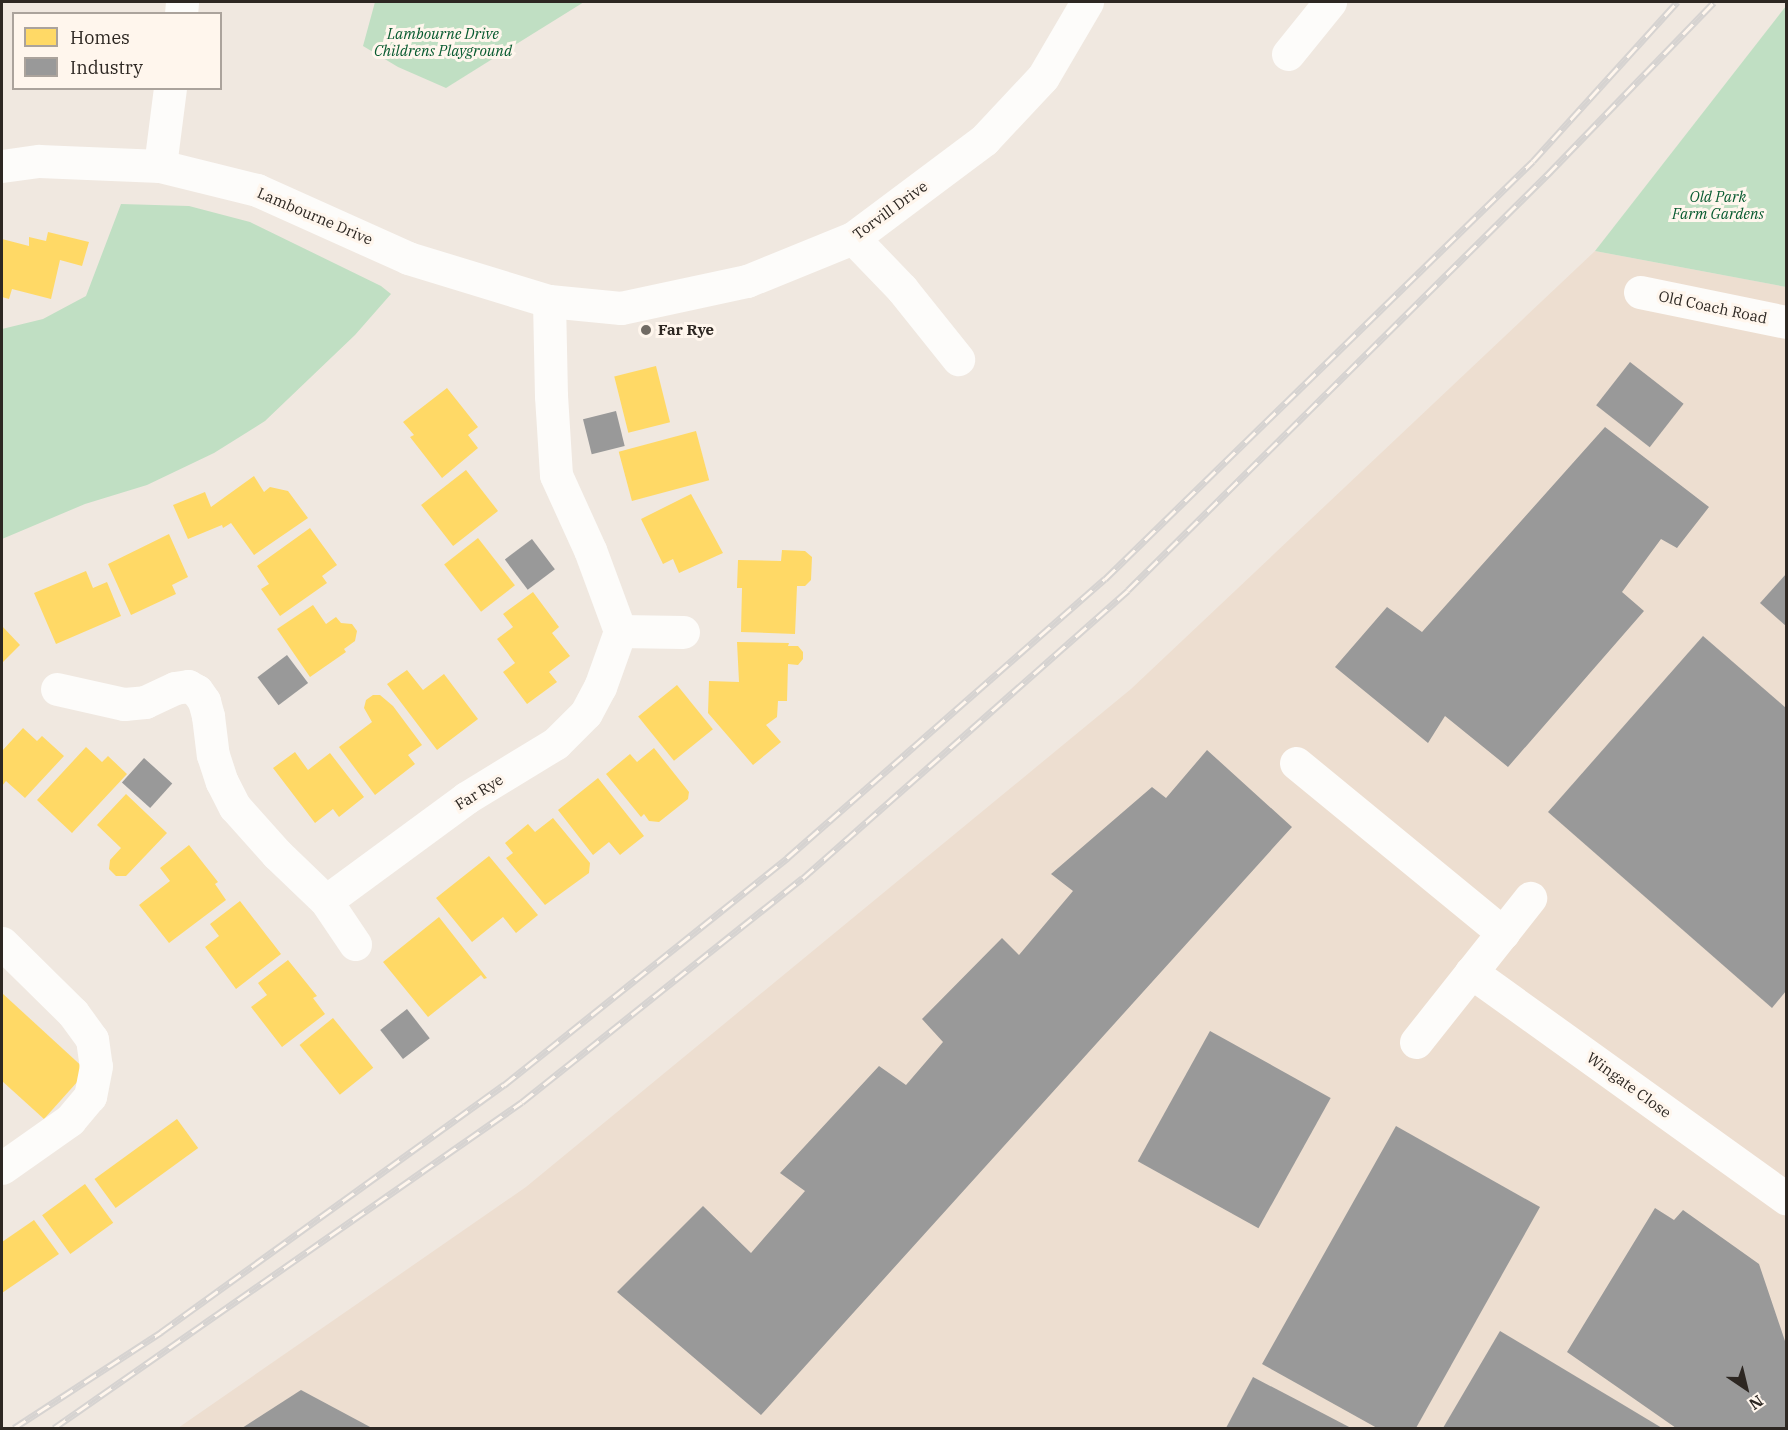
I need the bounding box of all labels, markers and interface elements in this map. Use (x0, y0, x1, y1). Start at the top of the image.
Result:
legend (12, 12, 222, 90)
park label: Lambourne Drive Childrens Playground (374, 24, 512, 59)
text: Homes (70, 26, 130, 49)
text: Industry (70, 56, 143, 79)
street label: Torvill Drive (849, 177, 931, 243)
street label: Lambourne Drive (254, 184, 376, 248)
park label: Old Park Farm Gardens (1672, 187, 1764, 222)
street label: Old Coach Road (1657, 287, 1769, 327)
place label: Far Rye (658, 321, 714, 339)
marker: Far Rye (639, 323, 653, 337)
street label: Far Rye (452, 770, 506, 814)
street label: Wingate Close (1583, 1048, 1675, 1122)
north arrow (1716, 1358, 1776, 1418)
text: N (1745, 1391, 1767, 1415)

